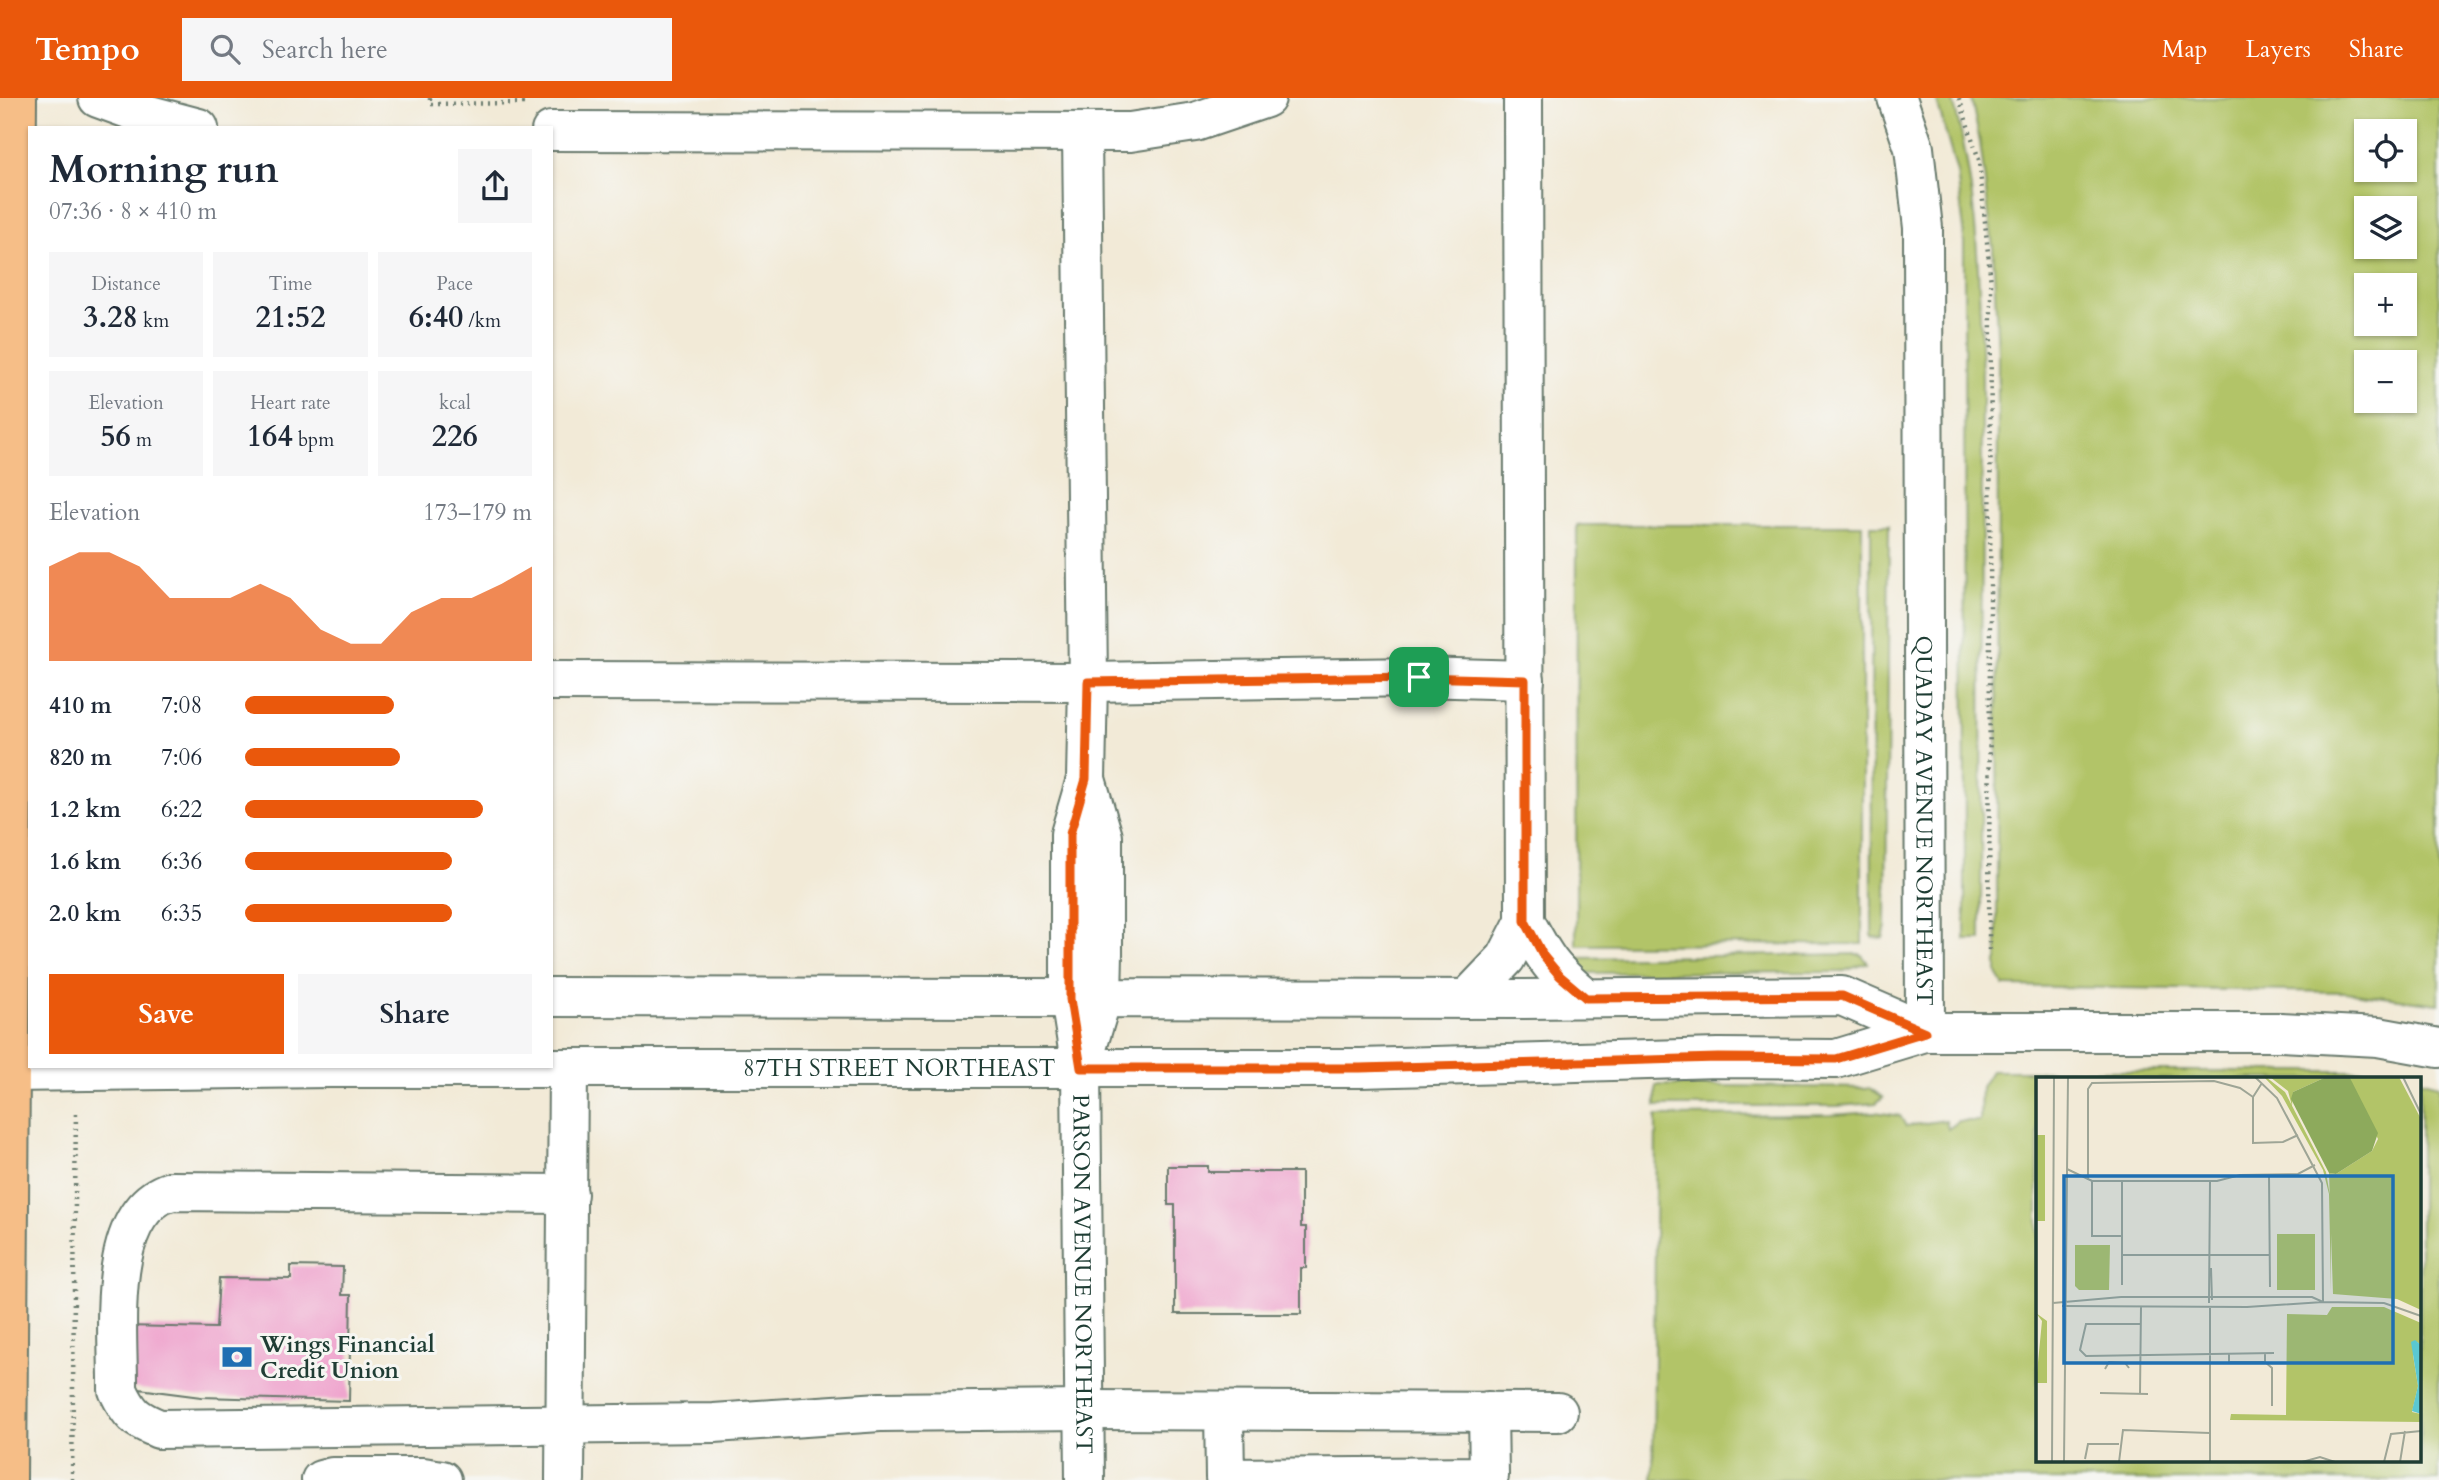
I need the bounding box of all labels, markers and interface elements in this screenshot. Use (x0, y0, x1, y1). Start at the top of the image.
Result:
search box (182, 18, 672, 81)
text: Tempo (35, 27, 140, 72)
icon: search (206, 30, 244, 68)
text: Search here (262, 32, 388, 67)
text: Map (2162, 33, 2208, 66)
text: Layers (2246, 33, 2311, 66)
text: Share (2349, 33, 2404, 66)
map controls (2354, 119, 2417, 413)
button: locate (2354, 119, 2417, 182)
text: Morning run (49, 144, 279, 196)
button: share (458, 149, 532, 223)
text: 07:36 · 8 × 410 m (49, 196, 217, 227)
button: layers (2354, 196, 2417, 259)
text: Distance (91, 271, 161, 297)
text: Time (269, 271, 312, 297)
text: Pace (436, 271, 473, 297)
button: + (2354, 273, 2417, 336)
text: 3.28 (83, 297, 138, 338)
text: 21:52 (255, 297, 326, 338)
text: 6:40 (409, 297, 463, 338)
text: km (138, 308, 169, 334)
text: /km (463, 308, 501, 334)
button: − (2354, 350, 2417, 413)
text: Elevation (88, 390, 164, 416)
text: Heart rate (250, 390, 331, 416)
text: kcal (439, 390, 471, 416)
text: 56 (100, 416, 131, 457)
text: 164 (247, 416, 293, 457)
text: 226 (432, 416, 478, 457)
text: m (131, 427, 152, 453)
text: bpm (293, 427, 334, 453)
text: Elevation (49, 497, 140, 528)
text: 173–179 m (423, 497, 532, 528)
street label: QUADAY AVENUE NORTHEAST (1909, 636, 1940, 1006)
pin (1389, 647, 1449, 707)
icon: arrive (1400, 658, 1438, 696)
text: 410 m (49, 690, 112, 721)
text: 7:08 (161, 690, 202, 721)
text: 820 m (49, 742, 112, 773)
text: 7:06 (161, 742, 202, 773)
text: 1.2 km (49, 794, 121, 825)
text: 6:22 (161, 794, 202, 825)
text: 1.6 km (49, 846, 121, 877)
text: 6:36 (161, 846, 202, 877)
text: 2.0 km (49, 898, 121, 929)
text: 6:35 (161, 898, 202, 929)
button: Save (49, 974, 284, 1054)
button: Share (298, 974, 532, 1054)
street label: 87TH STREET NORTHEAST (743, 1053, 1055, 1084)
inset map (2036, 1077, 2422, 1462)
street label: PARSON AVENUE NORTHEAST (1066, 1094, 1100, 1454)
place label: Wings Financial Credit Union (259, 1329, 435, 1386)
bank icon: Wings Financial Credit Union (220, 1340, 254, 1374)

